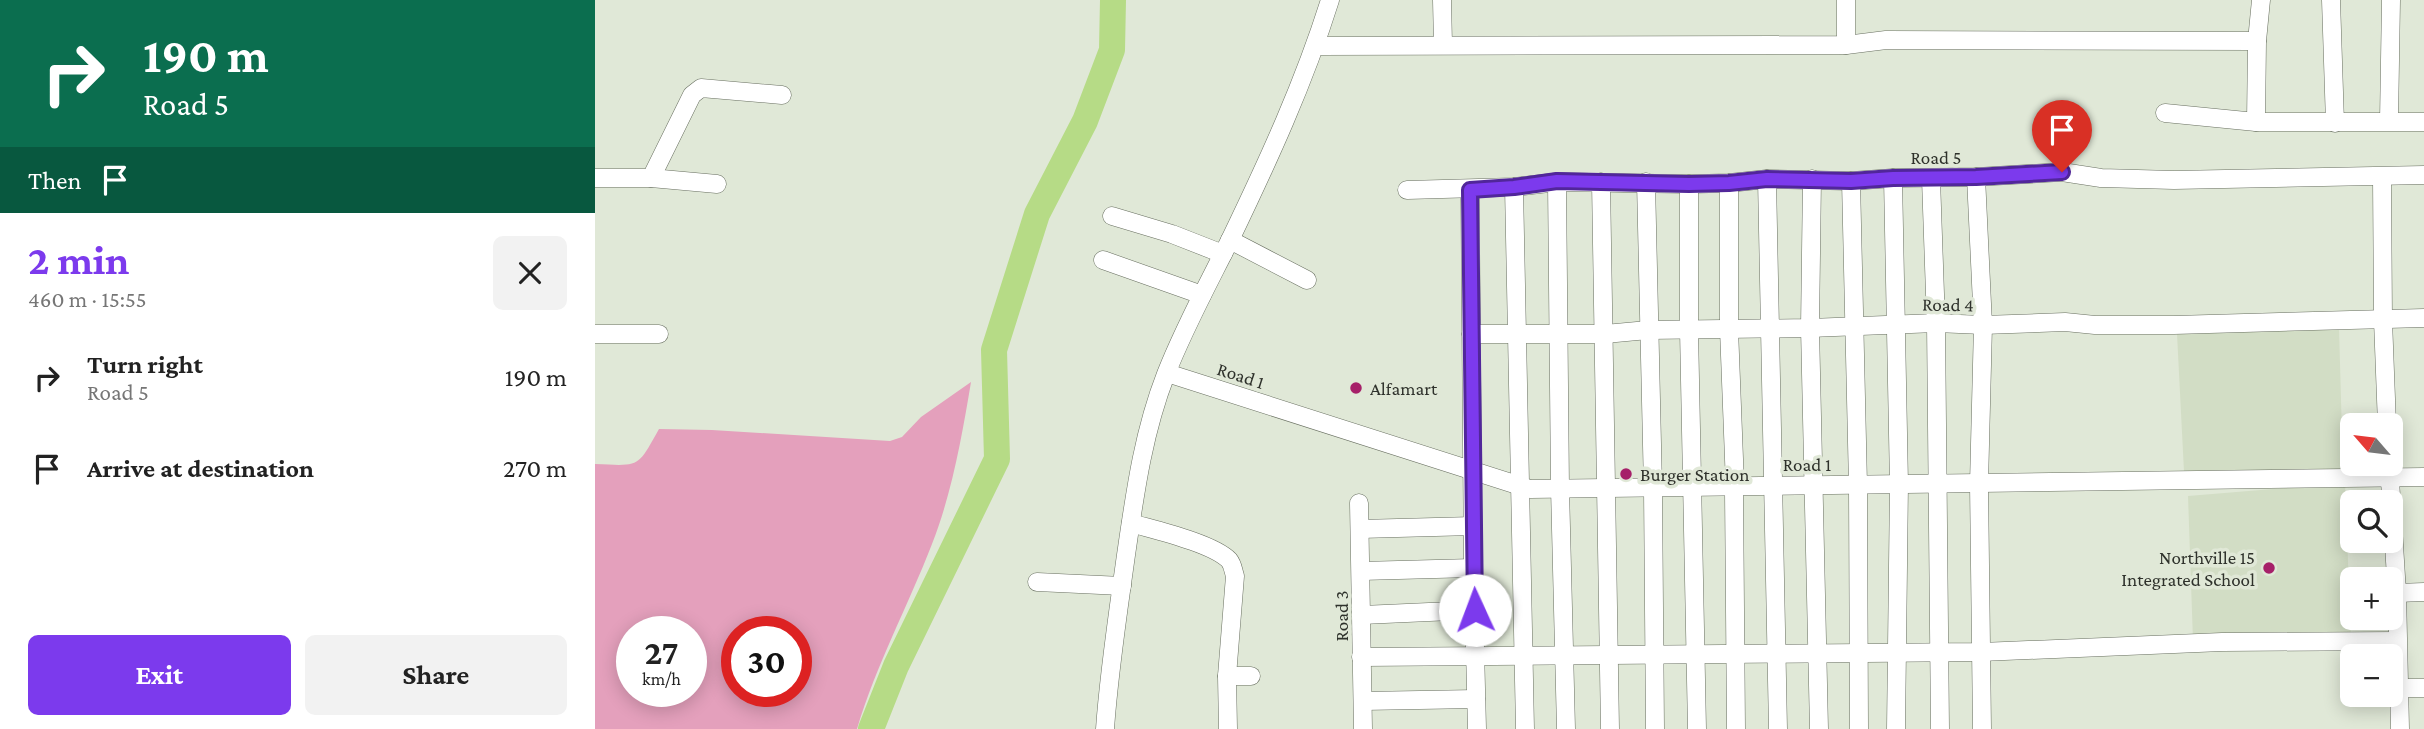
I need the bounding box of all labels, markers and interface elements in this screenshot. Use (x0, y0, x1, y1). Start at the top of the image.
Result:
icon: right (28, 28, 119, 119)
text: 190 m (143, 28, 269, 83)
text: Road 5 (143, 86, 229, 122)
pin (2032, 100, 2092, 172)
icon: arrive (2043, 111, 2081, 149)
street label: Road 5 (1910, 147, 1962, 168)
icon: arrive (96, 161, 134, 199)
text: Then (28, 166, 82, 195)
text: 2 min (28, 236, 129, 283)
button: close (493, 236, 567, 310)
text: 460 m · 15:55 (28, 286, 147, 312)
street label: Road 4 (1922, 294, 1974, 315)
text: Turn right (87, 350, 203, 379)
street label: Road 1 (1215, 358, 1267, 393)
icon: right (28, 359, 66, 397)
text: 190 m (505, 363, 567, 392)
place label: Alfamart (1370, 378, 1438, 399)
text: Road 5 (87, 379, 149, 405)
marker: Alfamart (1348, 380, 1364, 396)
north arrow (2340, 413, 2403, 476)
map controls (2340, 413, 2403, 707)
icon: arrive (28, 450, 66, 488)
text: Arrive at destination (87, 454, 314, 483)
text: 270 m (503, 454, 567, 483)
street label: Road 1 (1783, 454, 1831, 475)
place label: Burger Station (1640, 464, 1749, 485)
marker: Burger Station (1618, 466, 1634, 482)
button: search (2340, 490, 2403, 553)
place label: Northville 15 Integrated School (2121, 547, 2255, 590)
marker: Northville 15 Integrated School (2261, 560, 2277, 576)
button: + (2340, 567, 2403, 630)
position arrow (1438, 573, 1512, 647)
street label: Road 3 (1331, 590, 1352, 642)
speed limit sign: 30 (721, 616, 812, 707)
text: 27 (645, 633, 678, 672)
button: Exit (28, 635, 291, 715)
button: Share (305, 635, 567, 715)
button: − (2340, 644, 2403, 707)
text: km/h (642, 669, 681, 689)

